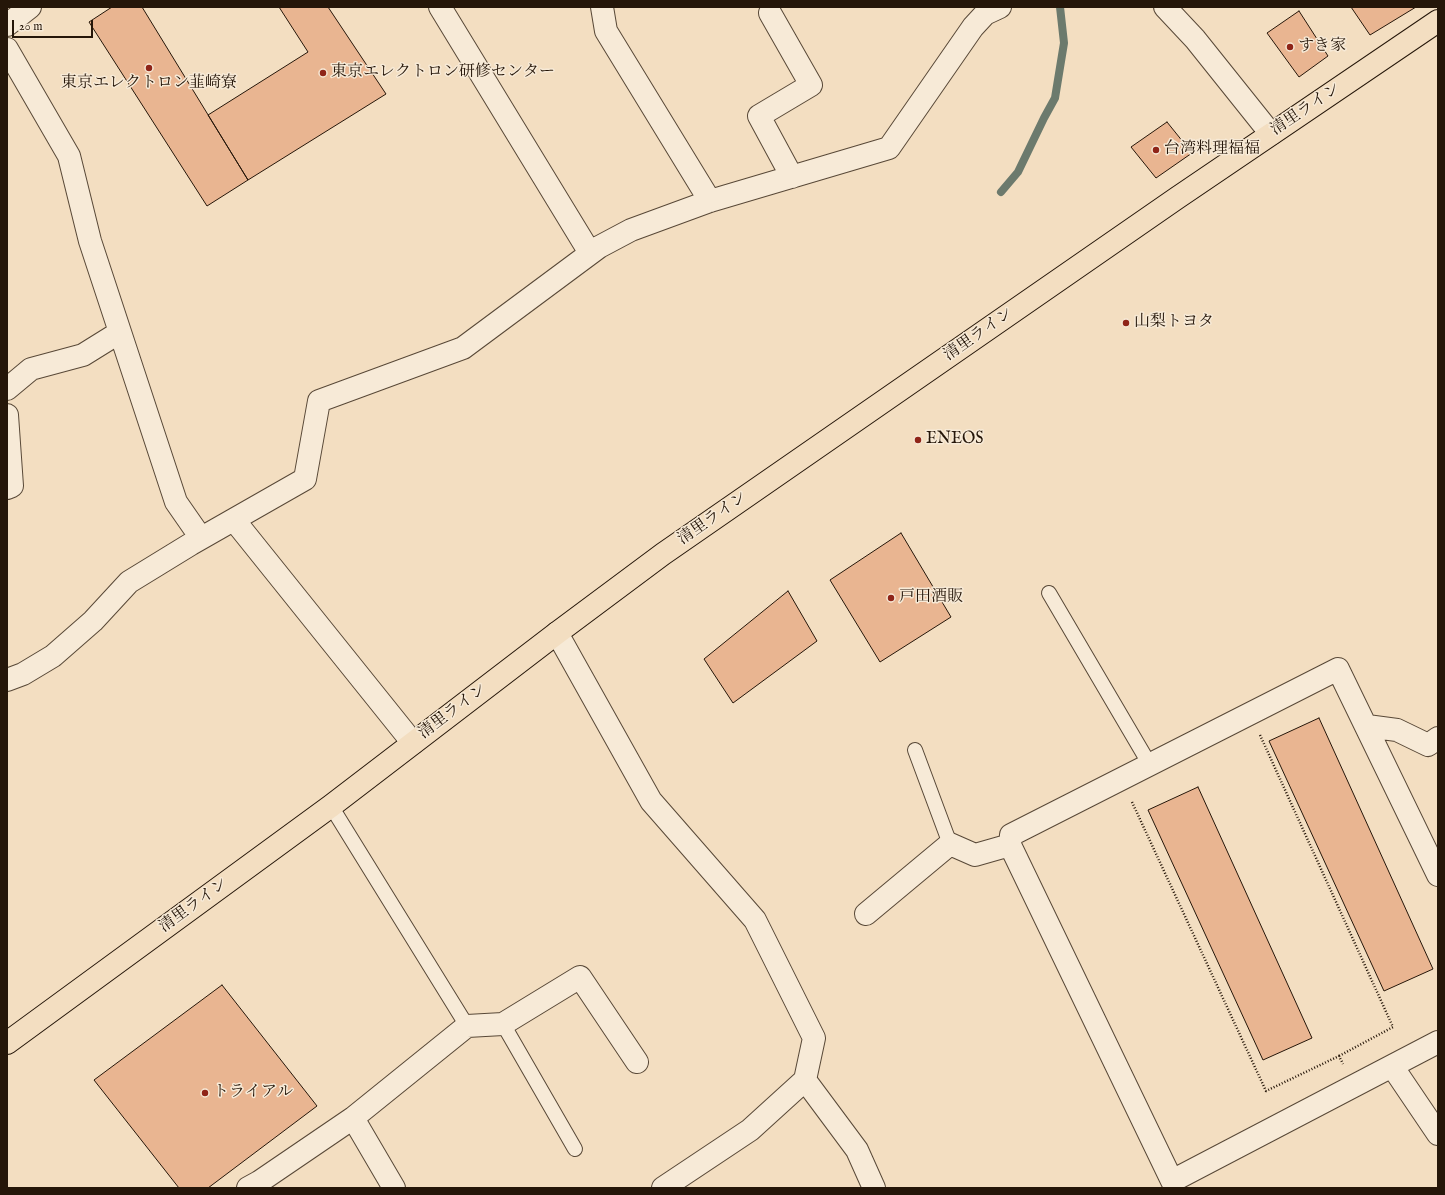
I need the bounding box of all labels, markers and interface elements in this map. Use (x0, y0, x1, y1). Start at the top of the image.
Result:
scale bar (14, 12, 95, 38)
text: 20 m (19, 19, 42, 34)
place label: すき家 (1298, 37, 1346, 57)
marker: すき家 (1285, 42, 1295, 52)
marker: 東京エレクトロン韮崎寮 (144, 63, 154, 73)
place label: 東京エレクトロン研修センター (331, 63, 555, 83)
marker: 東京エレクトロン研修センター (318, 68, 328, 78)
place label: 東京エレクトロン韮崎寮 (61, 74, 237, 94)
street label: 清里ライン (1267, 80, 1345, 140)
place label: 台湾料理福福 (1164, 140, 1260, 160)
marker: 台湾料理福福 (1151, 145, 1161, 155)
street label: 清里ライン (941, 304, 1017, 366)
place label: 山梨トヨタ (1134, 313, 1214, 333)
marker: 山梨トヨタ (1121, 318, 1131, 328)
place label: ENEOS (926, 430, 983, 450)
marker: ENEOS (913, 435, 923, 445)
street label: 清里ライン (675, 488, 751, 550)
place label: 戸田酒販 (899, 588, 963, 608)
marker: 戸田酒販 (886, 593, 896, 603)
street label: 清里ライン (415, 680, 491, 744)
street label: 清里ライン (156, 875, 232, 937)
place label: トライアル (213, 1083, 293, 1103)
marker: トライアル (200, 1088, 210, 1098)

